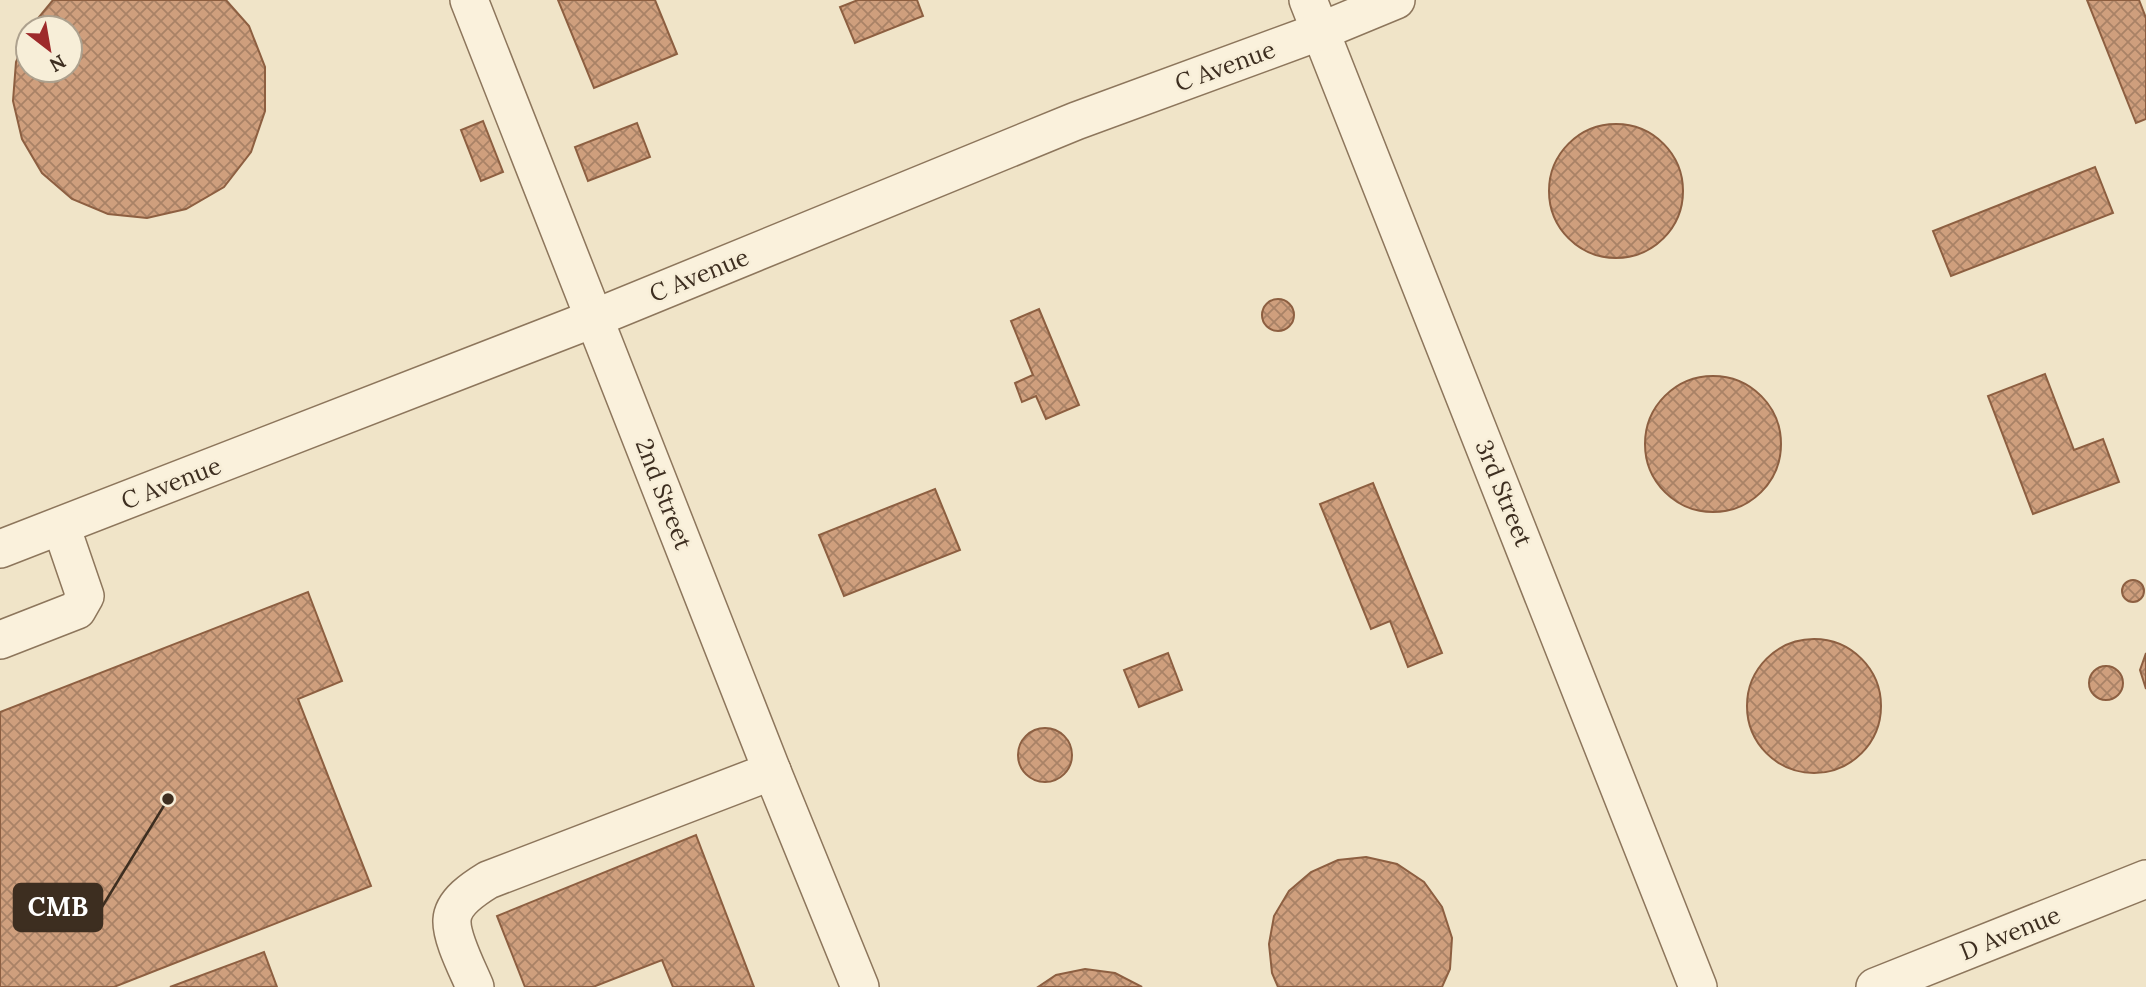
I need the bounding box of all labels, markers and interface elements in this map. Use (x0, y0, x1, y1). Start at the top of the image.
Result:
north arrow (14, 14, 84, 84)
street label: C Avenue (1171, 34, 1279, 98)
text: N (45, 50, 70, 78)
street label: C Avenue (645, 241, 753, 309)
street label: 2nd Street (629, 434, 700, 554)
street label: 3rd Street (1469, 435, 1540, 552)
street label: C Avenue (117, 450, 225, 516)
callout: CMB (14, 884, 102, 931)
text: CMB (28, 890, 88, 923)
street label: D Avenue (1955, 899, 2065, 967)

